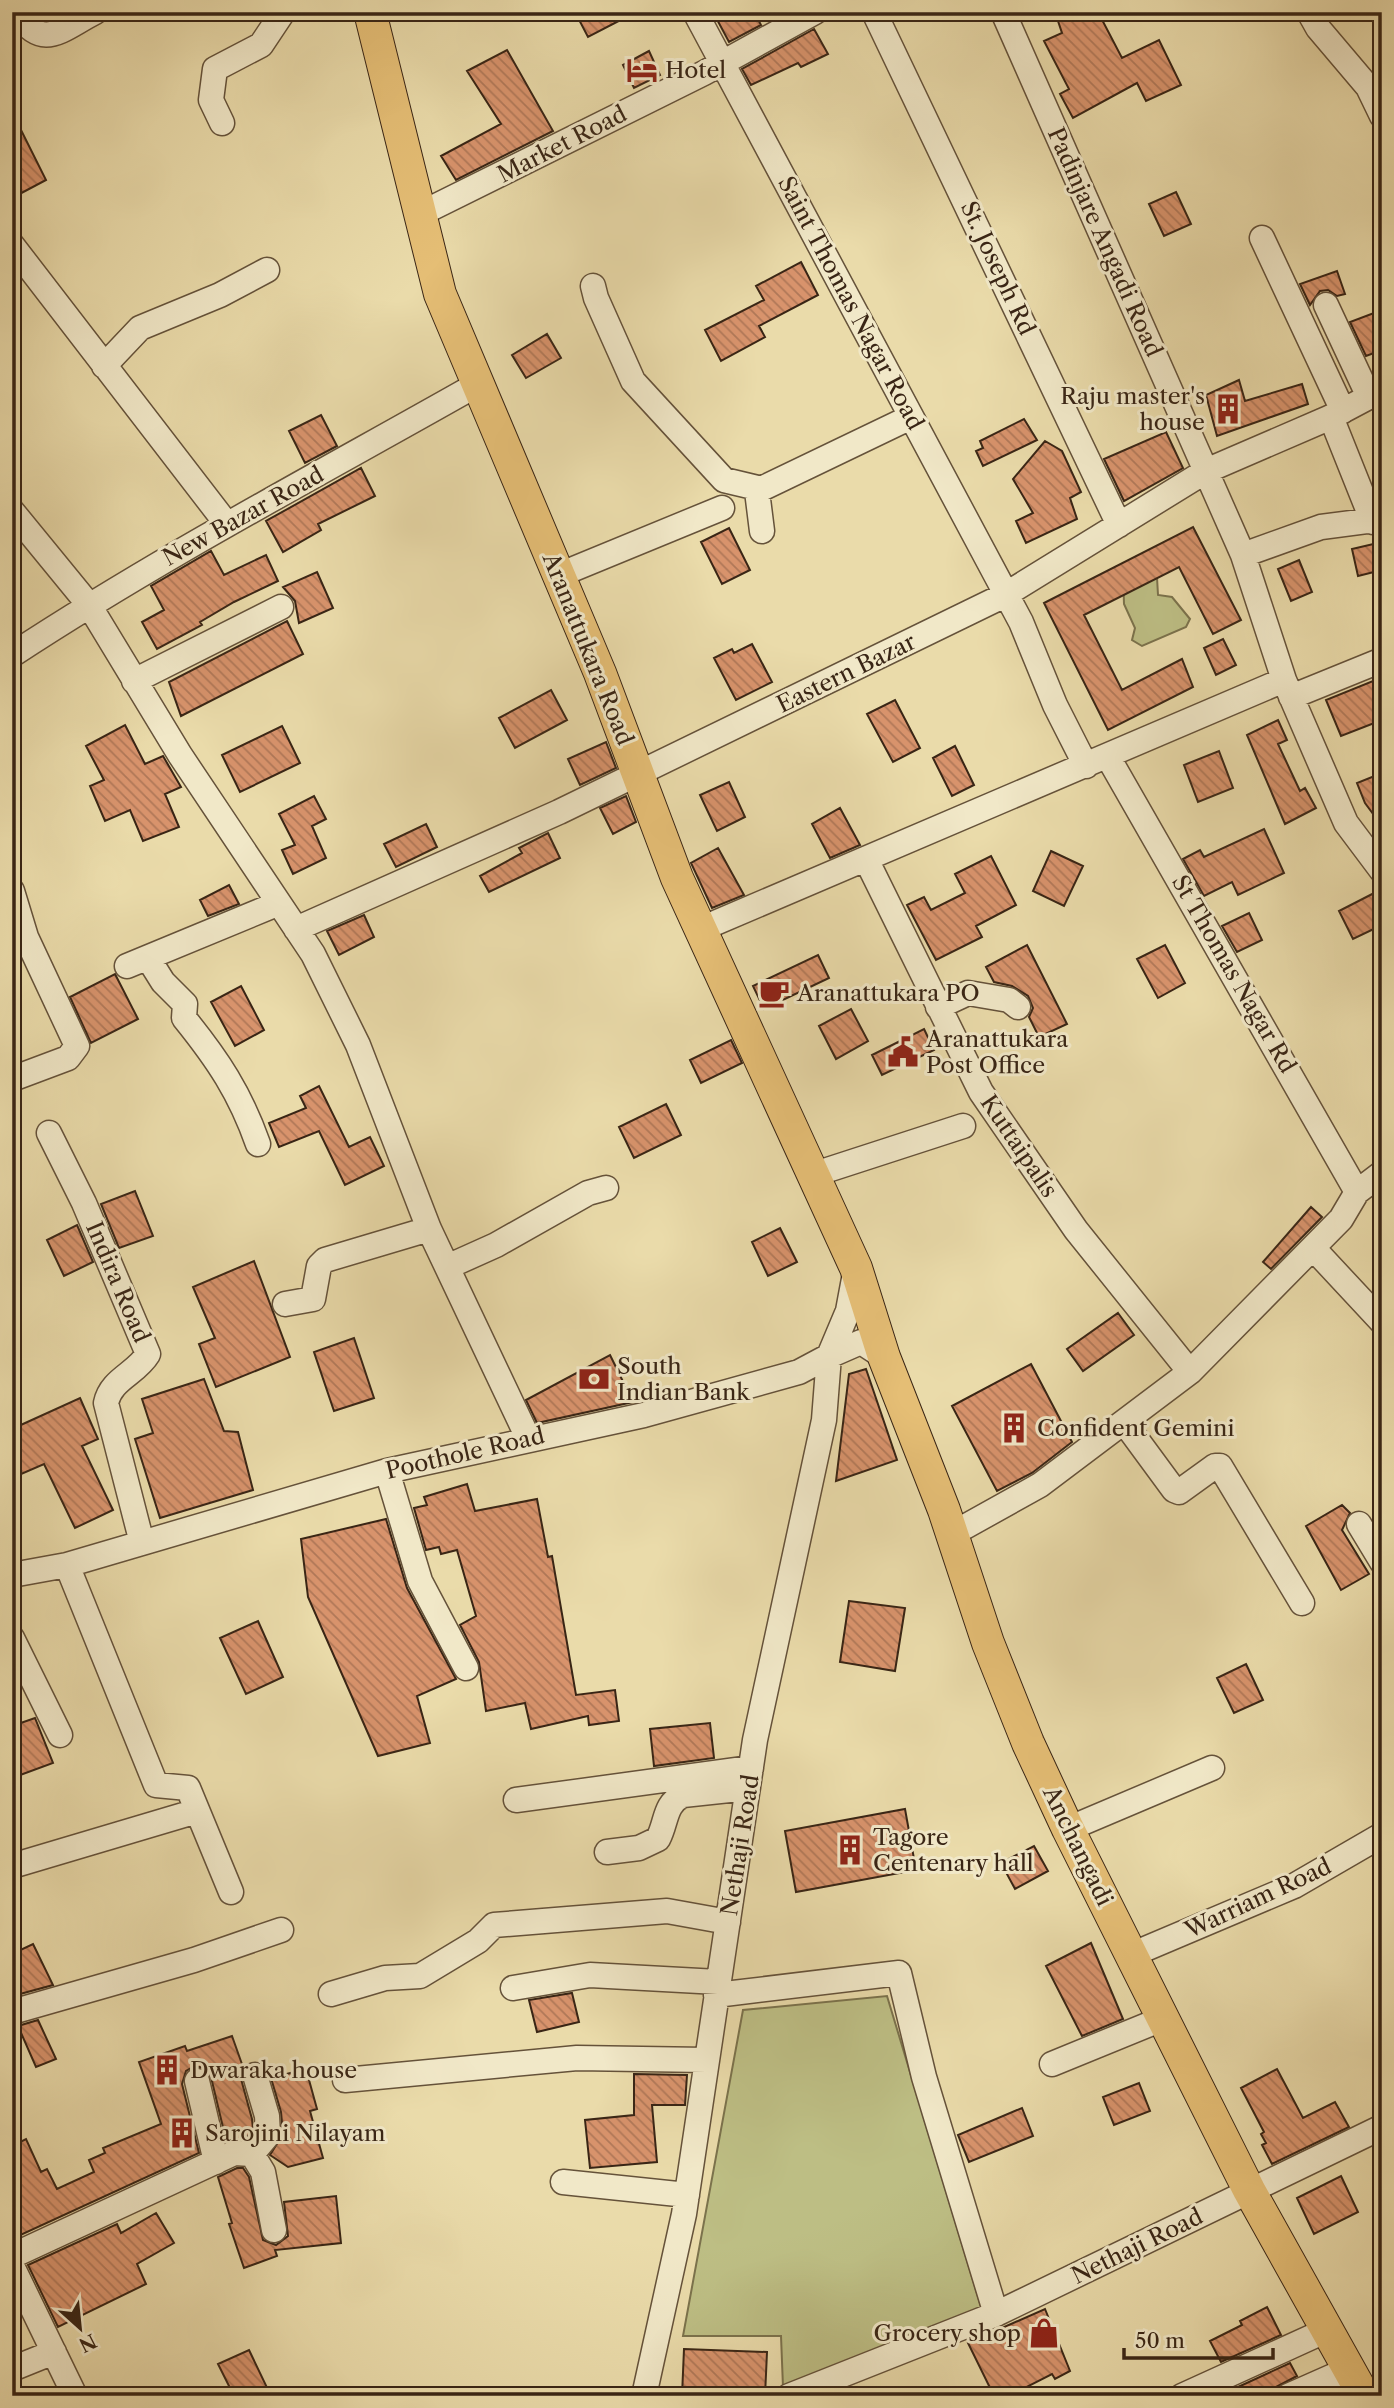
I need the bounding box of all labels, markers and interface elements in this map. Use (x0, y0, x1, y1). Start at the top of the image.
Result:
hotel icon: Hotel (625, 53, 659, 87)
place label: Hotel (665, 56, 726, 84)
street label: Market Road (493, 99, 631, 189)
street label: Padinjare Angadi Road (1042, 123, 1168, 361)
street label: Saint Thomas Nagar Road (772, 171, 930, 435)
street label: St. Joseph Rd (955, 197, 1041, 339)
place label: Raju master's house (1060, 382, 1205, 436)
building icon: Raju master's house (1211, 392, 1245, 426)
street label: New Bazar Road (158, 460, 328, 572)
street label: Aranattukara Road (536, 548, 639, 749)
street label: Eastern Bazar (772, 627, 920, 719)
street label: St Thomas Nagar Rd (1166, 870, 1302, 1078)
cafe icon: Aranattukara PO (757, 976, 791, 1010)
place label: Aranattukara PO (796, 979, 980, 1007)
place label: Aranattukara Post Office (925, 1025, 1069, 1079)
public building icon: Aranattukara Post Office (886, 1035, 920, 1069)
street label: Kuttaipalis (975, 1089, 1063, 1203)
street label: Indira Road (80, 1217, 156, 1347)
place label: South Indian Bank (617, 1352, 751, 1406)
bank icon: South Indian Bank (577, 1362, 611, 1396)
building icon: Confident Gemini (997, 1411, 1031, 1445)
place label: Confident Gemini (1037, 1414, 1235, 1442)
street label: Poothole Road (383, 1421, 547, 1485)
street label: Nethaji Road (715, 1772, 765, 1918)
street label: Anchangadi (1037, 1781, 1119, 1910)
place label: Tagore Centenary hall (873, 1823, 1034, 1877)
building icon: Tagore Centenary hall (833, 1833, 867, 1867)
street label: Warriam Road (1179, 1852, 1336, 1945)
building icon: Dwaraka house (150, 2053, 184, 2087)
place label: Dwaraka house (190, 2056, 357, 2084)
building icon: Sarojini Nilayam (165, 2116, 199, 2150)
place label: Sarojini Nilayam (205, 2119, 385, 2147)
street label: Nethaji Road (1067, 2202, 1207, 2290)
north arrow (46, 2292, 116, 2362)
shop icon: Grocery shop (1027, 2316, 1061, 2350)
scale bar (1124, 2317, 1273, 2361)
place label: Grocery shop (873, 2319, 1021, 2347)
text: 50 m (1135, 2328, 1185, 2353)
text: N (75, 2329, 100, 2357)

